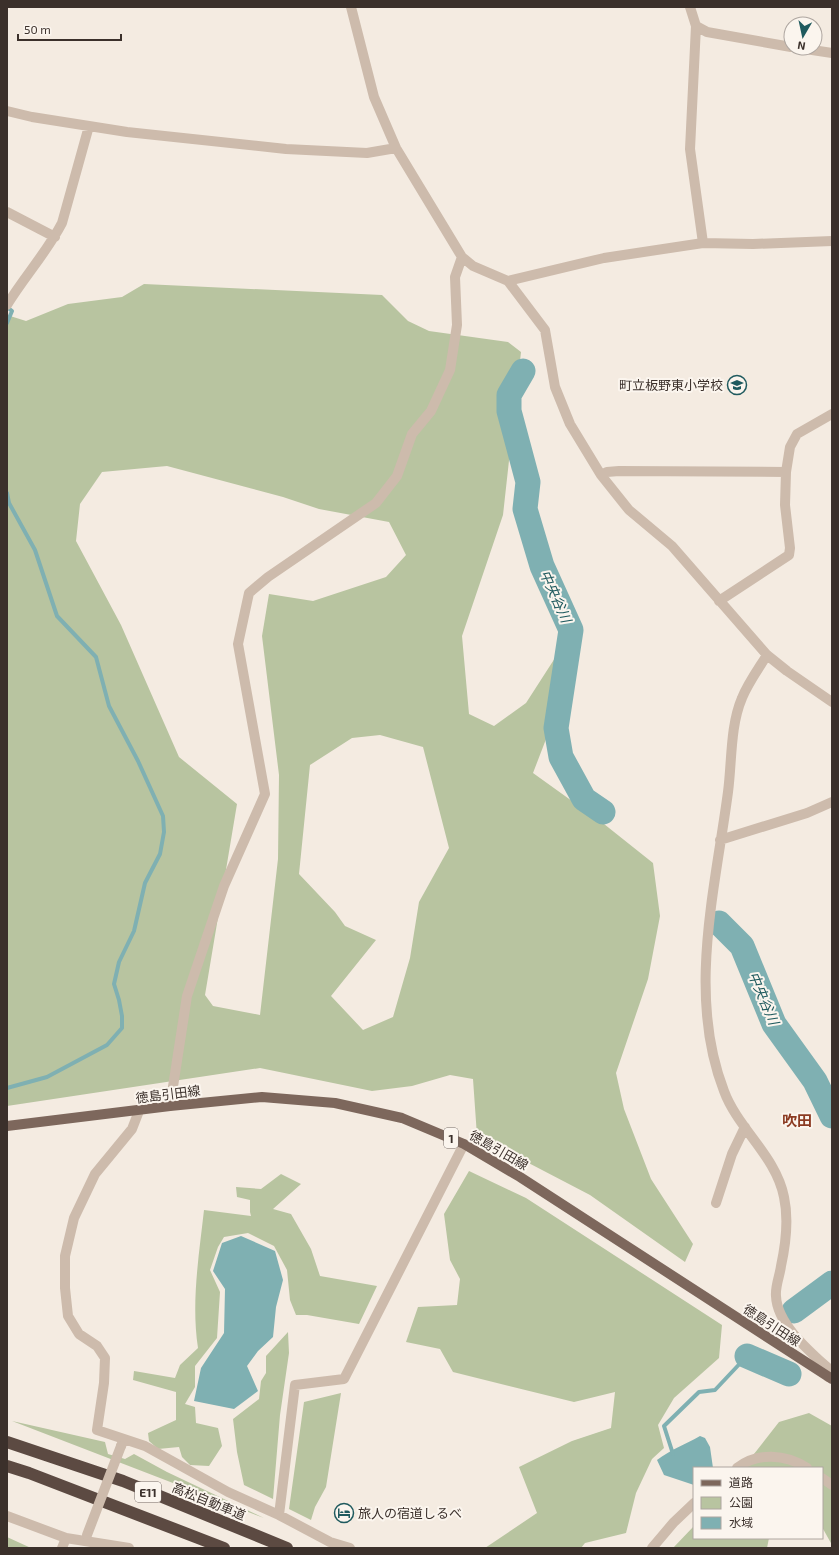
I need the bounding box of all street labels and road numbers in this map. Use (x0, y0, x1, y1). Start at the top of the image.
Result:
street label: 徳島引田線 (135, 1082, 201, 1106)
street label: 徳島引田線 (467, 1127, 531, 1173)
road number: 1 (444, 1128, 458, 1148)
street label: 徳島引田線 (740, 1301, 804, 1349)
street label: 高松自動車道 (170, 1479, 248, 1523)
road number: E11 (135, 1482, 161, 1502)

